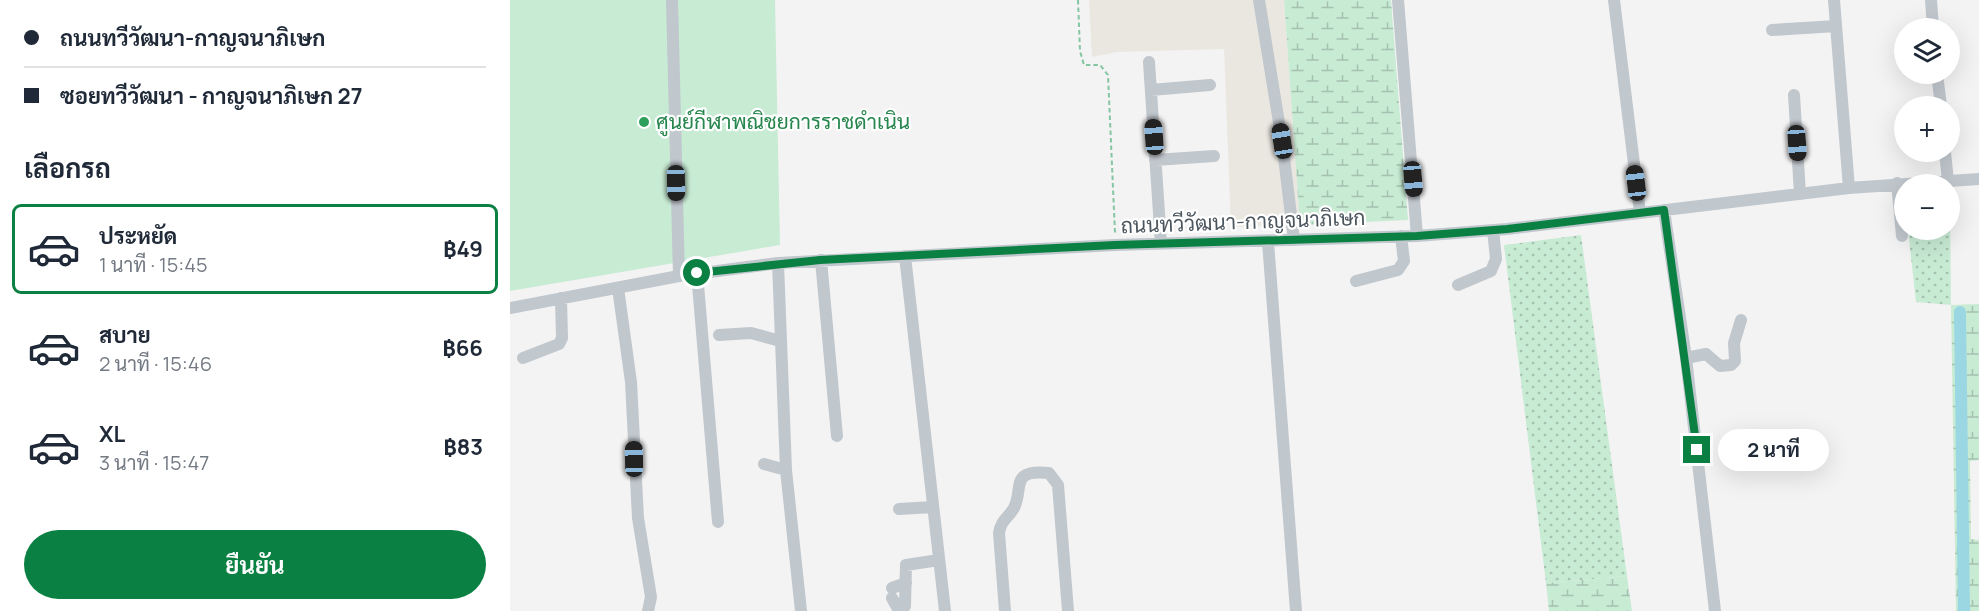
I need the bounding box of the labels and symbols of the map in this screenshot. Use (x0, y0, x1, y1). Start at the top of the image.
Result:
place label: ศูนย์กีฬาพณิชยการราชดำเนิน (656, 107, 910, 137)
marker: ศูนย์กีฬาพณิชยการราชดำเนิน (637, 115, 651, 129)
car (1144, 118, 1164, 156)
car (1270, 122, 1294, 160)
car (1787, 124, 1807, 162)
car (1402, 160, 1424, 198)
car (1625, 164, 1647, 202)
car (667, 165, 685, 201)
street label: ถนนทวีวัฒนา-กาญจนาภิเษก (1120, 203, 1366, 239)
route start (683, 259, 710, 286)
callout: 2 นาที (1718, 429, 1829, 471)
route end (1683, 436, 1710, 463)
car (625, 441, 643, 477)

